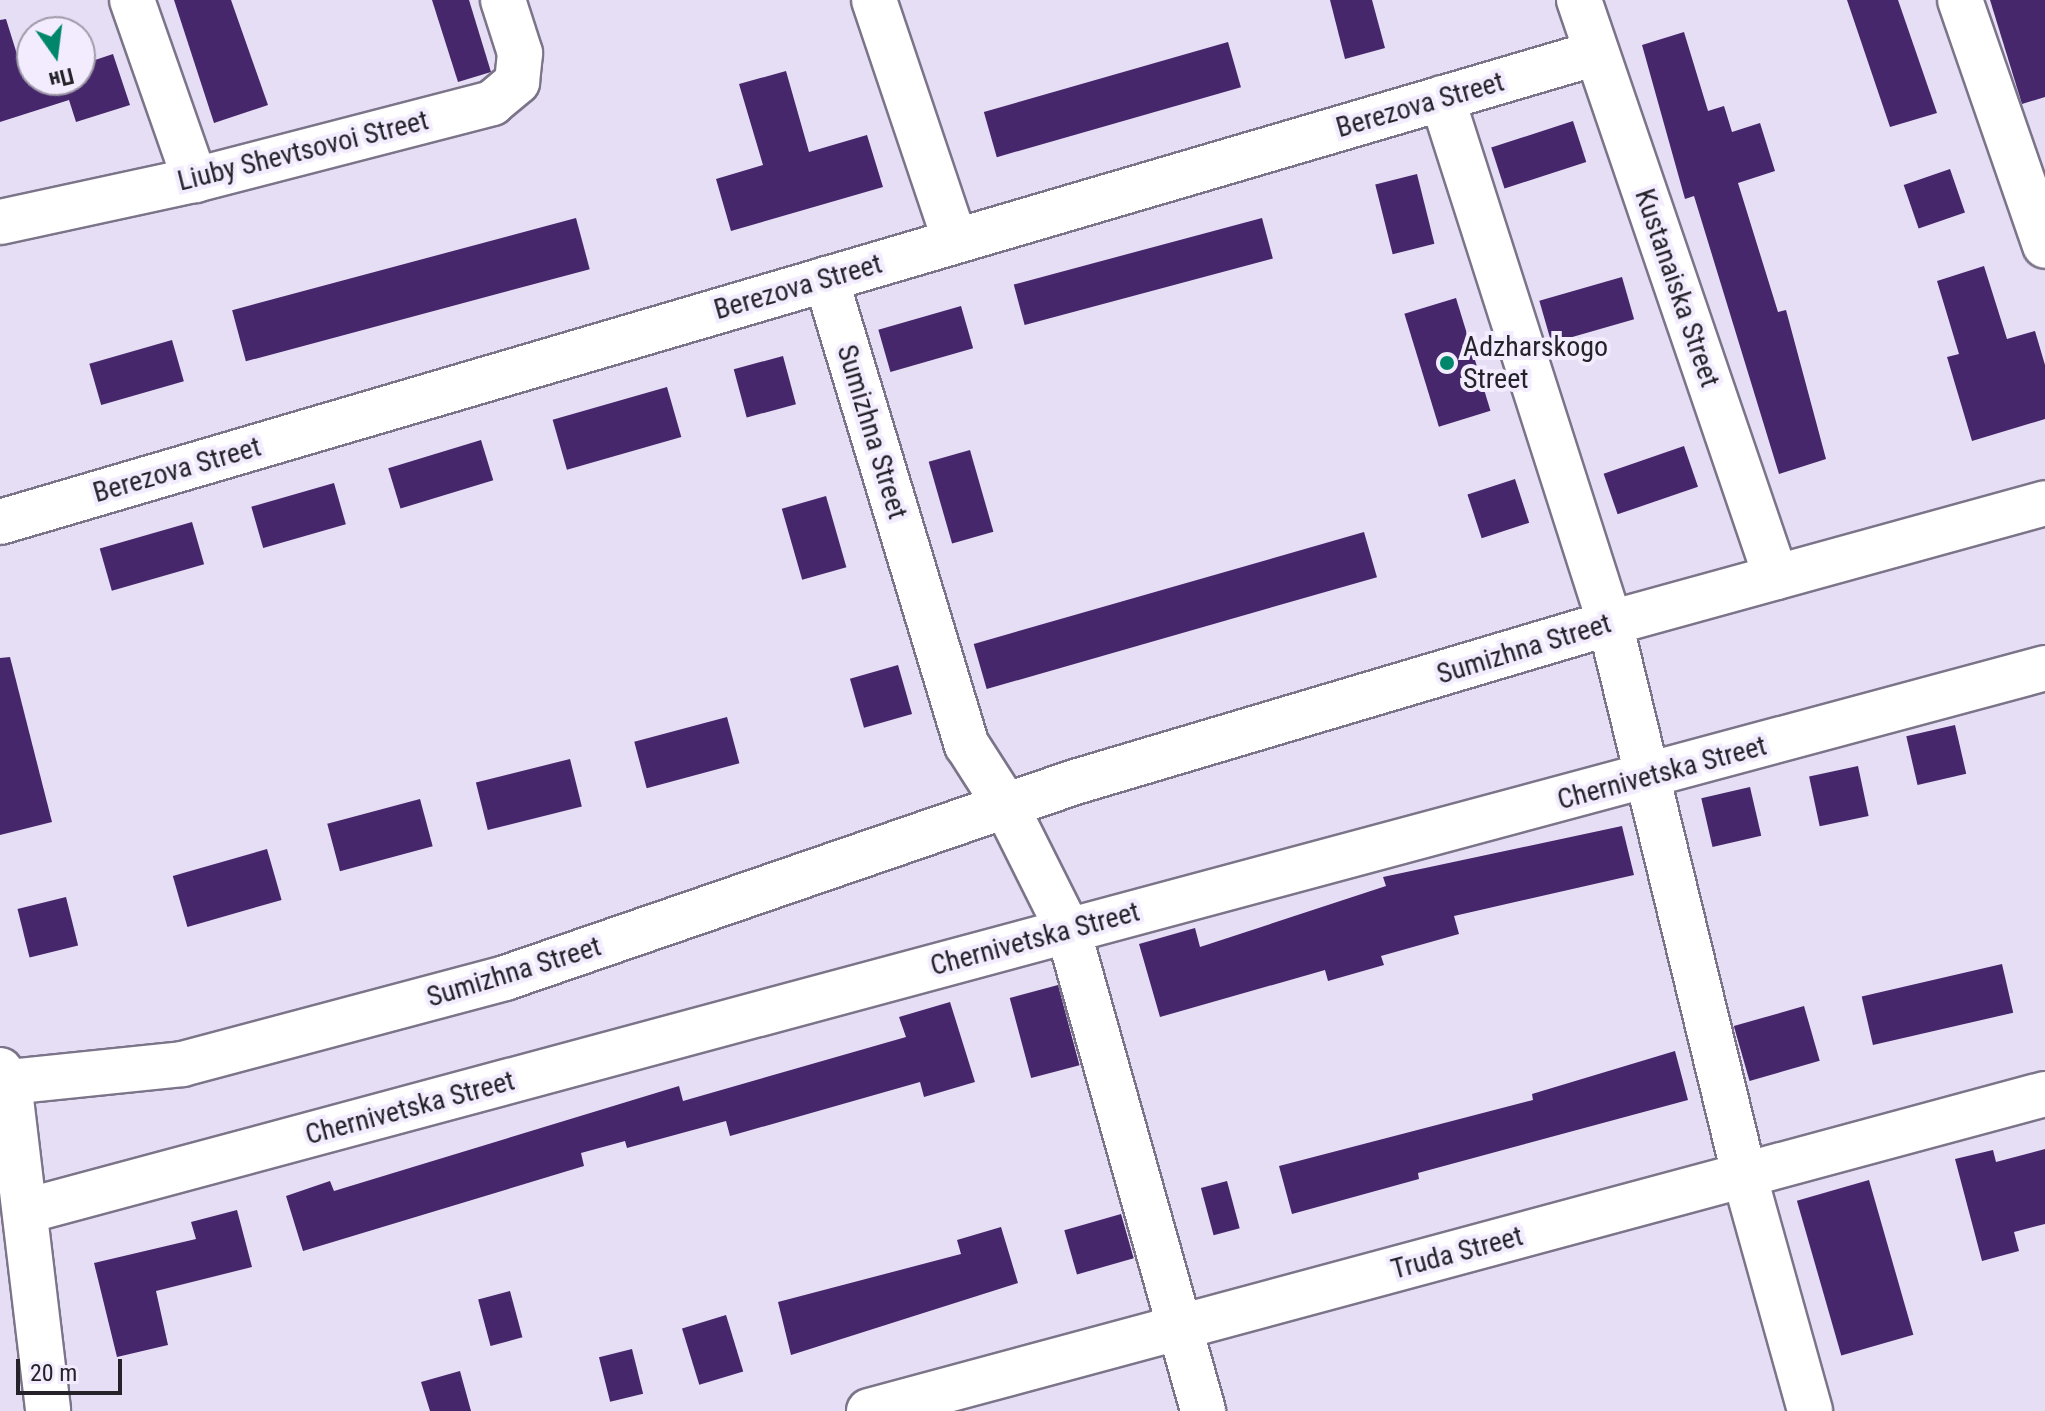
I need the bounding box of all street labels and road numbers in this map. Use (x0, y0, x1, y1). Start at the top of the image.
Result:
street label: Berezova Street (1332, 65, 1508, 145)
street label: Liuby Shevtsovoi Street (174, 104, 432, 198)
street label: Kustanaiska Street (1627, 185, 1727, 391)
street label: Berezova Street (710, 247, 886, 327)
street label: Sumizhna Street (830, 341, 914, 523)
street label: Berezova Street (89, 430, 265, 510)
street label: Sumizhna Street (1433, 607, 1615, 691)
street label: Chernivetska Street (1554, 729, 1770, 817)
street label: Chernivetska Street (927, 895, 1143, 983)
street label: Sumizhna Street (423, 930, 605, 1014)
street label: Chernivetska Street (302, 1064, 518, 1152)
street label: Truda Street (1387, 1219, 1527, 1287)

